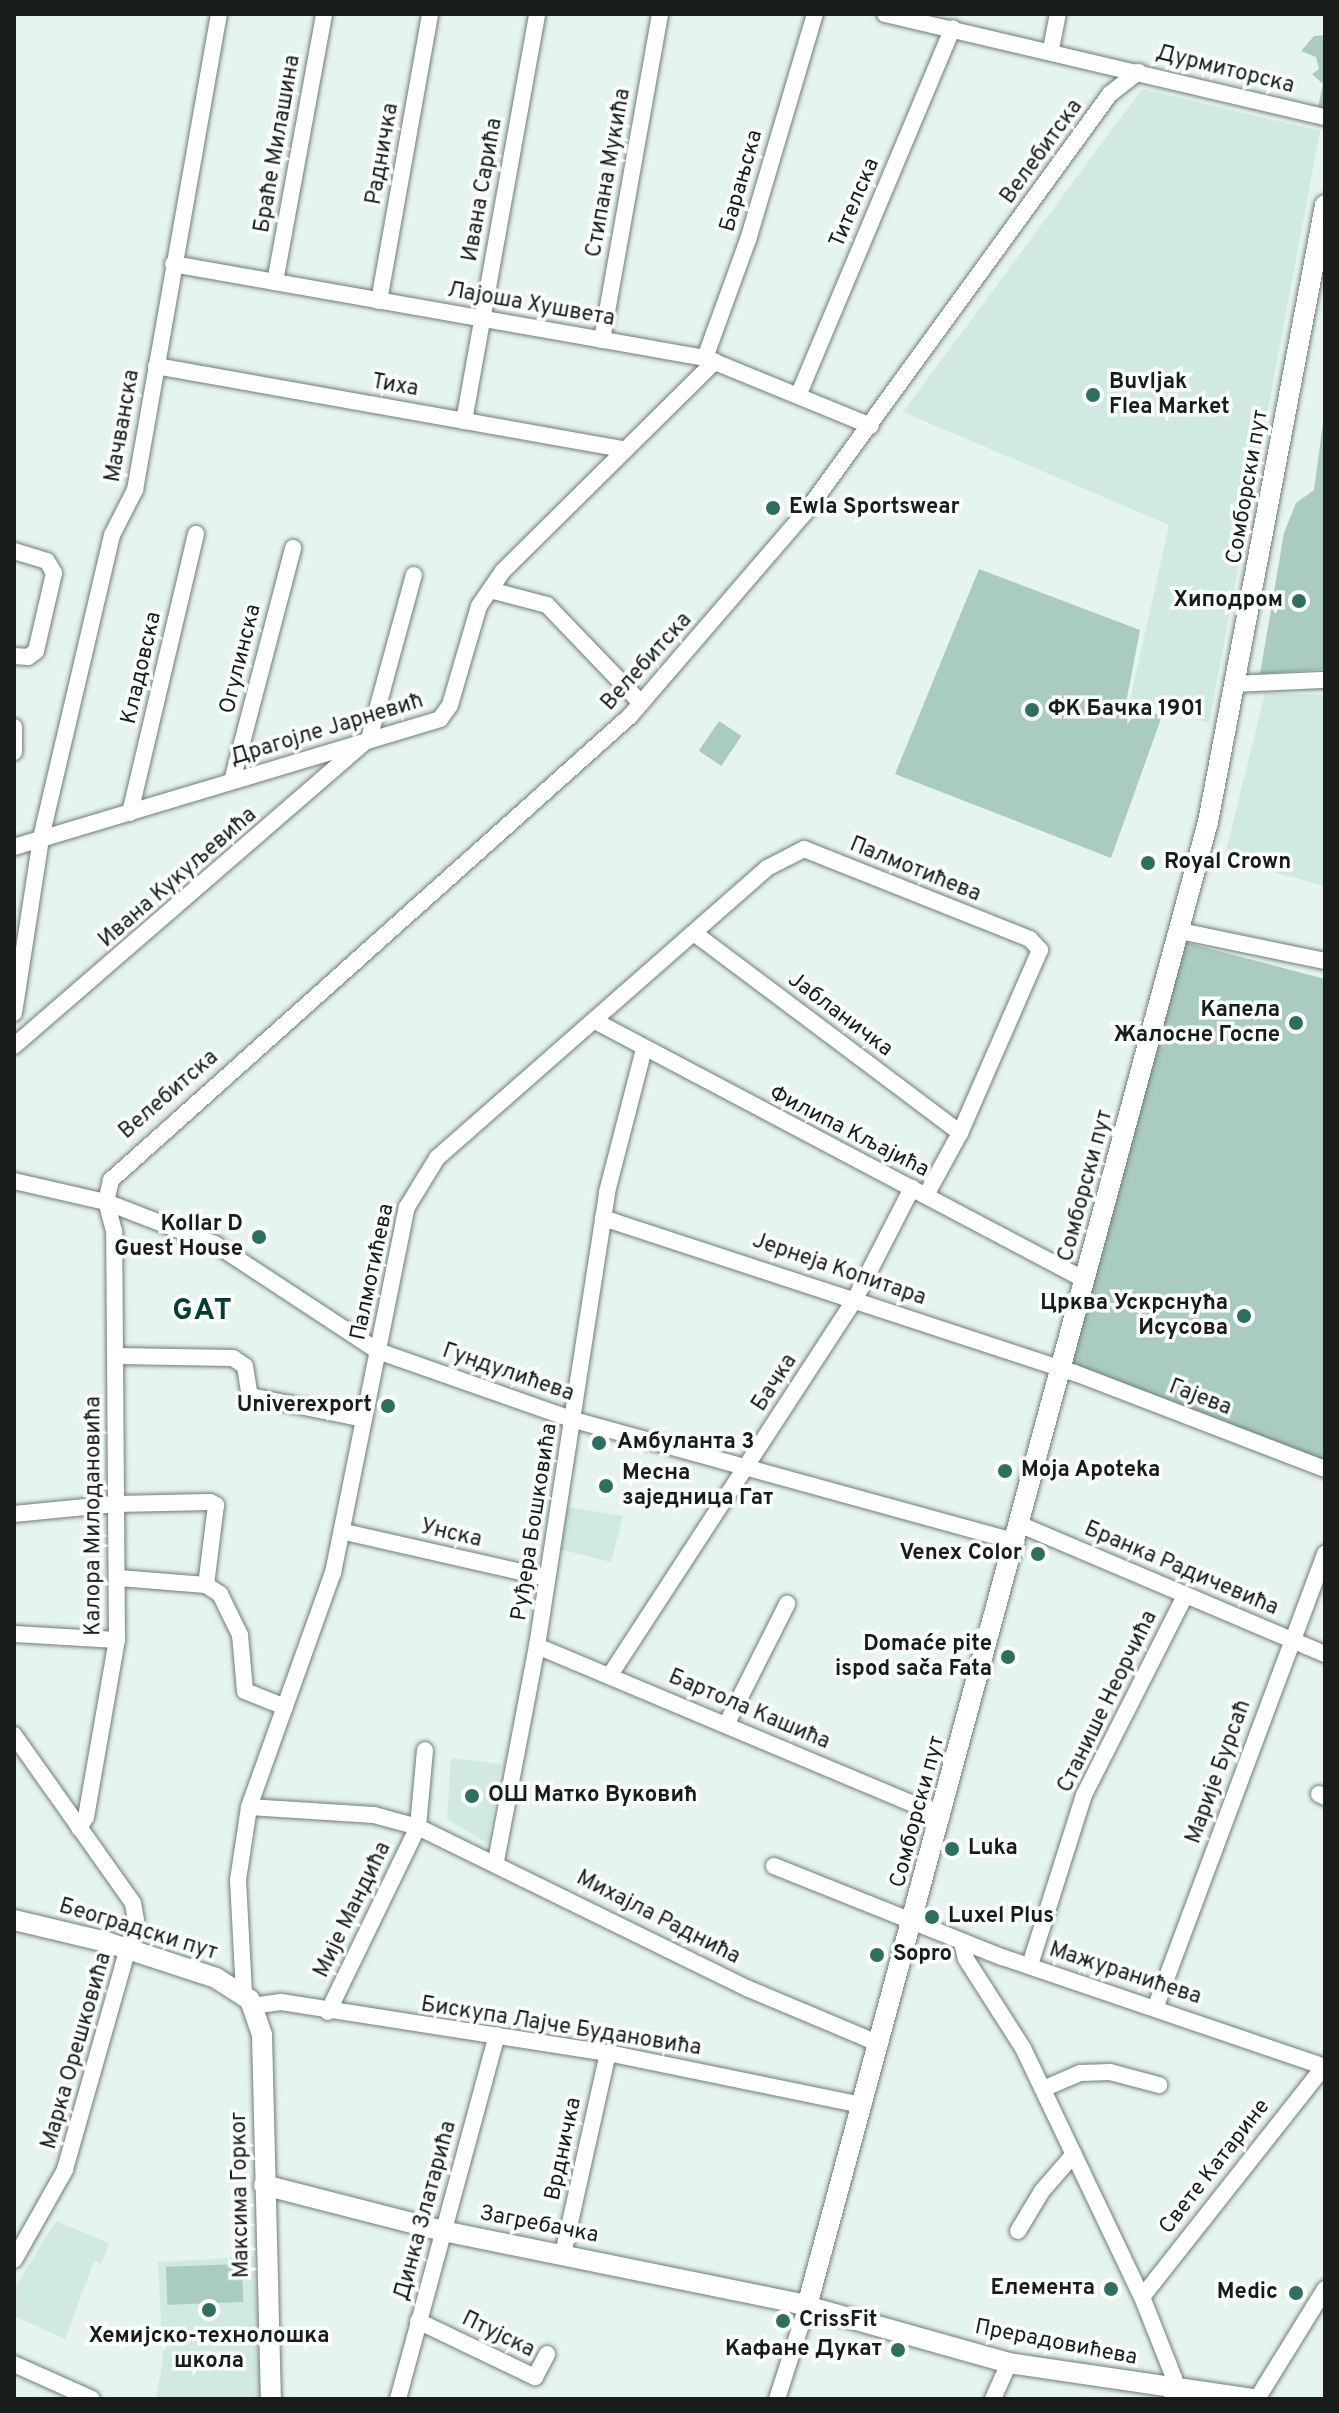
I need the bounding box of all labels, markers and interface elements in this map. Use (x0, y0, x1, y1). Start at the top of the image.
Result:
street label: Дурмиторска (1153, 40, 1297, 100)
street label: Браће Милашина (249, 53, 307, 235)
street label: Стипана Мукића (581, 87, 637, 259)
street label: Велебитска (995, 95, 1089, 209)
street label: Радничка (361, 101, 405, 207)
street label: Ивана Сарића (457, 116, 509, 264)
street label: Барањска (715, 127, 769, 235)
street label: Тителска (824, 154, 886, 252)
street label: Лајоша Хушвета (445, 277, 617, 333)
street label: Мачванска (100, 368, 146, 484)
street label: Тиха (370, 369, 420, 403)
place label: Buvljak Flea Market (1109, 369, 1230, 420)
marker: Buvljak Flea Market (1084, 386, 1102, 404)
street label: Сомборски пут (1221, 408, 1275, 566)
place label: Ewla Sportswear (789, 495, 960, 521)
marker: Ewla Sportswear (764, 499, 782, 517)
place label: Хиподром (1173, 588, 1283, 614)
marker: Хиподром (1290, 592, 1308, 610)
street label: Огулинска (215, 601, 267, 717)
street label: Велебитска (596, 608, 698, 716)
street label: Кладовска (116, 609, 168, 727)
street label: Драгојле Јарневић (227, 688, 427, 772)
place label: ФК Бачка 1901 (1048, 697, 1204, 723)
marker: ФК Бачка 1901 (1023, 701, 1041, 719)
street label: Ивана Кукуљевића (94, 802, 262, 954)
street label: Палмотићева (846, 832, 984, 908)
place label: Royal Crown (1164, 850, 1291, 876)
marker: Royal Crown (1139, 854, 1157, 872)
street label: Јабланичка (782, 967, 898, 1063)
place label: Капела Жалосне Госпе (1113, 997, 1280, 1048)
marker: Капела Жалосне Госпе (1287, 1014, 1305, 1032)
street label: Велебитска (114, 1045, 224, 1145)
street label: Филипа Кљајића (765, 1080, 933, 1184)
street label: Сомборски пут (1053, 1107, 1119, 1265)
street label: Палмотићева (346, 1201, 400, 1343)
place label: Kollar D Guest House (114, 1211, 243, 1262)
marker: Kollar D Guest House (250, 1228, 268, 1246)
street label: Јернеја Копитара (749, 1228, 929, 1312)
place label: Црква Ускрснућа Исусова (1040, 1290, 1228, 1342)
district label: GAT (172, 1294, 234, 1330)
marker: Црква Ускрснућа Исусова (1235, 1307, 1253, 1325)
street label: Гундулићева (439, 1338, 577, 1408)
street label: Бачка (747, 1349, 803, 1417)
street label: Гајева (1165, 1374, 1235, 1422)
place label: Univerexport (237, 1393, 372, 1419)
street label: Калора Милодановића (81, 1396, 107, 1636)
marker: Univerexport (379, 1397, 397, 1415)
street label: Руђера Бошковића (506, 1421, 564, 1623)
place label: Амбуланта 3 (617, 1430, 754, 1456)
marker: Амбуланта 3 (588, 1432, 610, 1454)
place label: Moja Apoteka (1021, 1458, 1161, 1484)
place label: Месна заједница Гат (622, 1460, 773, 1512)
marker: Moja Apoteka (996, 1462, 1014, 1480)
marker: Месна заједница Гат (597, 1477, 615, 1495)
street label: Унска (418, 1514, 484, 1554)
street label: Бранка Радичевића (1080, 1516, 1282, 1622)
place label: Venex Color (899, 1541, 1022, 1567)
marker: Venex Color (1029, 1545, 1047, 1563)
street label: Станише Неорчића (1052, 1607, 1164, 1797)
place label: Domaće pite ispod sača Fata (835, 1631, 992, 1682)
marker: Domaće pite ispod sača Fata (999, 1648, 1017, 1666)
street label: Бартола Кашића (664, 1664, 834, 1756)
street label: Марије Бурсаћ (1181, 1696, 1257, 1848)
street label: Сомборски пут (885, 1733, 951, 1891)
place label: ОШ Матко Вуковић (488, 1783, 697, 1809)
marker: ОШ Матко Вуковић (463, 1787, 481, 1805)
place label: Luka (968, 1836, 1018, 1862)
street label: Мије Мандића (309, 1838, 397, 1982)
marker: Luka (943, 1840, 961, 1858)
street label: Михајла Раднића (572, 1865, 744, 1971)
street label: Београдски пут (56, 1893, 220, 1967)
place label: Luxel Plus (948, 1904, 1054, 1930)
marker: Luxel Plus (923, 1908, 941, 1926)
street label: Мажуранићева (1046, 1937, 1204, 2011)
place label: Sopro (893, 1942, 952, 1968)
marker: Sopro (868, 1946, 886, 1964)
street label: Марка Орешковића (36, 1950, 118, 2152)
street label: Бискупа Лајче Будановића (419, 1992, 703, 2062)
street label: Свете Катарине (1154, 2094, 1276, 2240)
street label: Врдничка (540, 2095, 588, 2203)
street label: Максима Горког (226, 2112, 256, 2278)
street label: Динка Златарића (389, 2118, 463, 2304)
street label: Загребачка (477, 2201, 601, 2249)
place label: Елемента (990, 2276, 1095, 2302)
marker: Елемента (1102, 2280, 1120, 2298)
place label: Medic (1217, 2280, 1278, 2306)
marker: Medic (1285, 2282, 1307, 2304)
marker: Хемијско-технолошка школа (200, 2301, 218, 2319)
street label: Птујска (457, 2306, 539, 2364)
place label: CrissFit (799, 2308, 877, 2334)
marker: CrissFit (774, 2312, 792, 2330)
street label: Прерадовићева (973, 2314, 1139, 2372)
place label: Хемијско-технолошка школа (89, 2323, 329, 2374)
place label: Кафане Дукат (725, 2337, 882, 2363)
marker: Кафане Дукат (889, 2341, 907, 2359)

